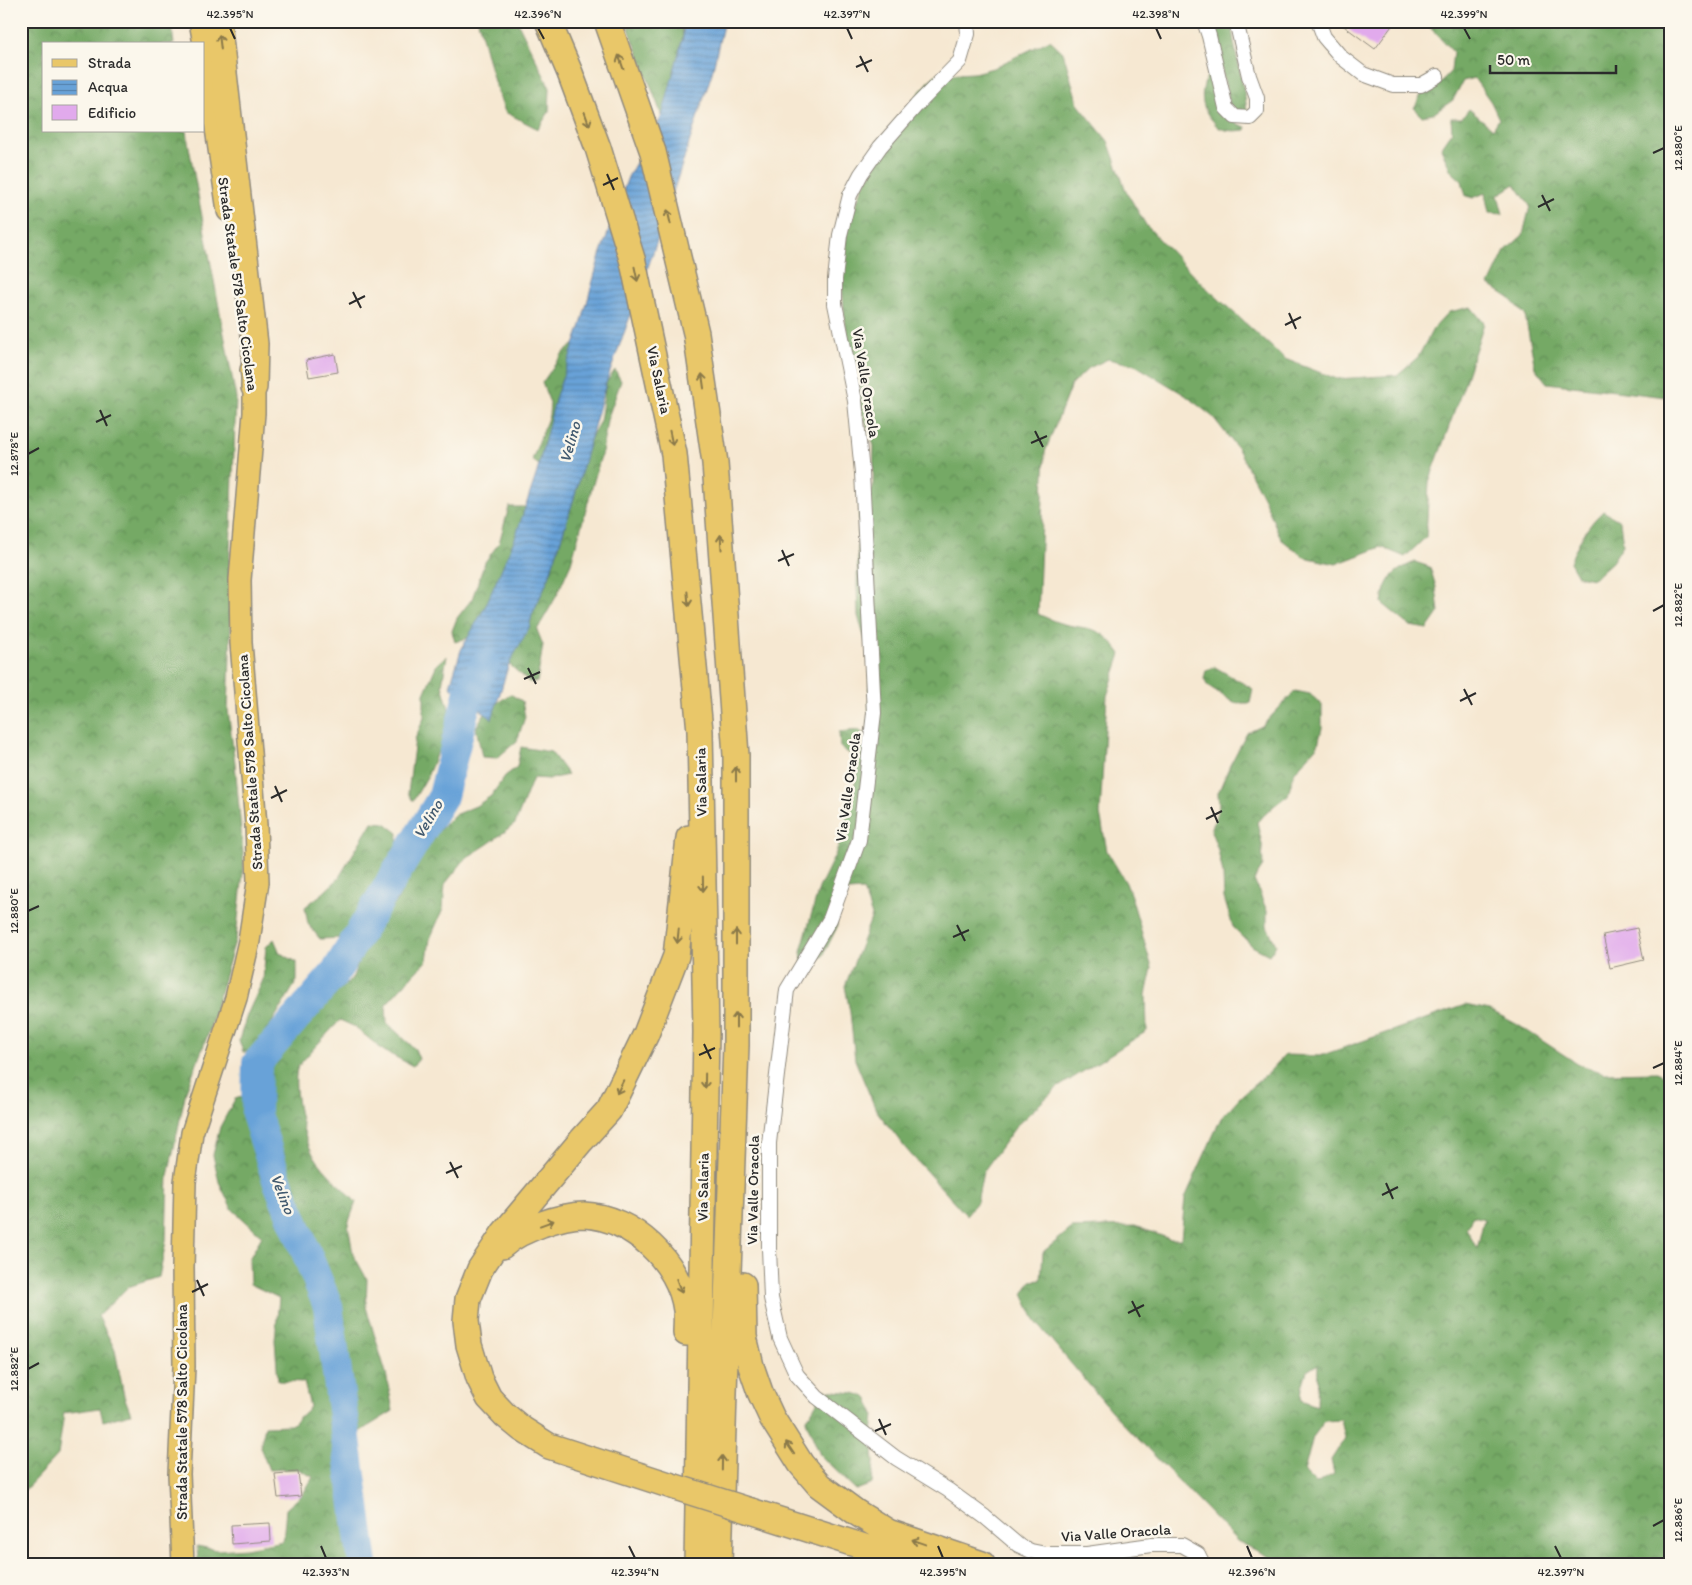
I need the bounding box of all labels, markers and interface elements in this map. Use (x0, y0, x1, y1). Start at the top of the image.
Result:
text: 42.395°N (206, 7, 254, 21)
text: 42.396°N (514, 7, 562, 21)
text: 42.397°N (824, 7, 870, 21)
text: 42.398°N (1132, 7, 1180, 21)
text: 42.399°N (1440, 7, 1488, 21)
one-way arrow (215, 35, 225, 51)
legend (42, 42, 205, 132)
scale bar (1490, 42, 1616, 74)
text: 50 m (1497, 51, 1530, 69)
text: Strada (88, 54, 132, 72)
one-way arrow (616, 55, 625, 70)
text: Acqua (88, 78, 129, 96)
text: Edificio (88, 104, 136, 122)
one-way arrow (583, 110, 592, 126)
text: 12.880°E (1671, 125, 1685, 171)
street label: Strada Statale 578 Salto Cicolana (214, 176, 262, 392)
one-way arrow (664, 210, 673, 226)
one-way arrow (631, 265, 641, 281)
street label: Via Valle Oracola (849, 327, 884, 439)
street label: Via Salaria (643, 344, 675, 416)
one-way arrow (698, 373, 708, 389)
water label: Velino (555, 419, 585, 465)
one-way arrow (667, 429, 676, 445)
text: 12.878°E (7, 432, 21, 476)
one-way arrow (716, 534, 725, 550)
text: 12.882°E (1671, 582, 1685, 627)
one-way arrow (683, 591, 692, 607)
street label: Strada Statale 578 Salto Cicolana (233, 653, 267, 870)
street label: Via Valle Oracola (831, 731, 865, 843)
street label: Via Salaria (691, 747, 711, 817)
one-way arrow (731, 766, 741, 782)
water label: Velino (409, 795, 447, 842)
one-way arrow (698, 875, 708, 891)
text: 12.880°E (7, 888, 21, 934)
one-way arrow (674, 928, 683, 944)
one-way arrow (731, 929, 741, 945)
one-way arrow (731, 1013, 741, 1029)
text: 12.884°E (1671, 1040, 1685, 1086)
one-way arrow (700, 1072, 710, 1089)
one-way arrow (615, 1079, 624, 1094)
street label: Via Valle Oracola (743, 1135, 763, 1245)
street label: Via Salaria (693, 1152, 713, 1222)
water label: Velino (267, 1171, 300, 1218)
one-way arrow (539, 1217, 554, 1227)
one-way arrow (675, 1278, 684, 1293)
street label: Strada Statale 578 Salto Cicolana (173, 1304, 191, 1520)
text: 12.882°E (7, 1346, 21, 1391)
one-way arrow (785, 1442, 795, 1456)
one-way arrow (717, 1455, 727, 1471)
text: 12.886°E (1671, 1497, 1685, 1542)
street label: Via Valle Oracola (1061, 1520, 1172, 1546)
one-way arrow (912, 1537, 927, 1546)
text: 42.393°N (302, 1565, 350, 1579)
text: 42.394°N (611, 1565, 659, 1579)
text: 42.395°N (919, 1565, 967, 1579)
text: 42.396°N (1228, 1565, 1276, 1579)
text: 42.397°N (1538, 1565, 1584, 1579)

